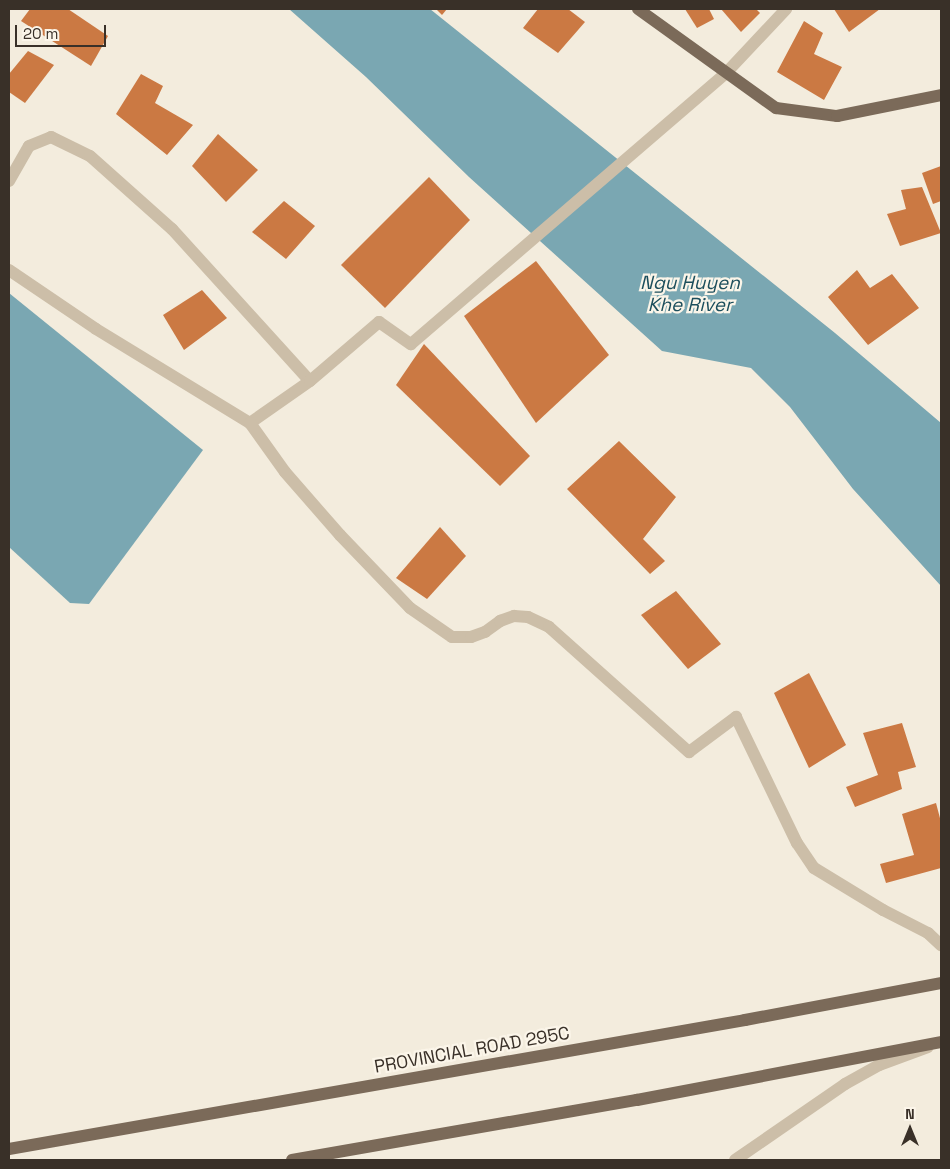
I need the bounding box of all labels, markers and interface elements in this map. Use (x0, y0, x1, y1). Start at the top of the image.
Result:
scale bar (18, 15, 109, 47)
text: 20 m (23, 24, 58, 43)
water label: Ngu Huyen Khe River (640, 272, 740, 316)
street label: PROVINCIAL ROAD 295C (372, 1022, 572, 1078)
north arrow (885, 1104, 935, 1154)
text: N (905, 1105, 915, 1123)

